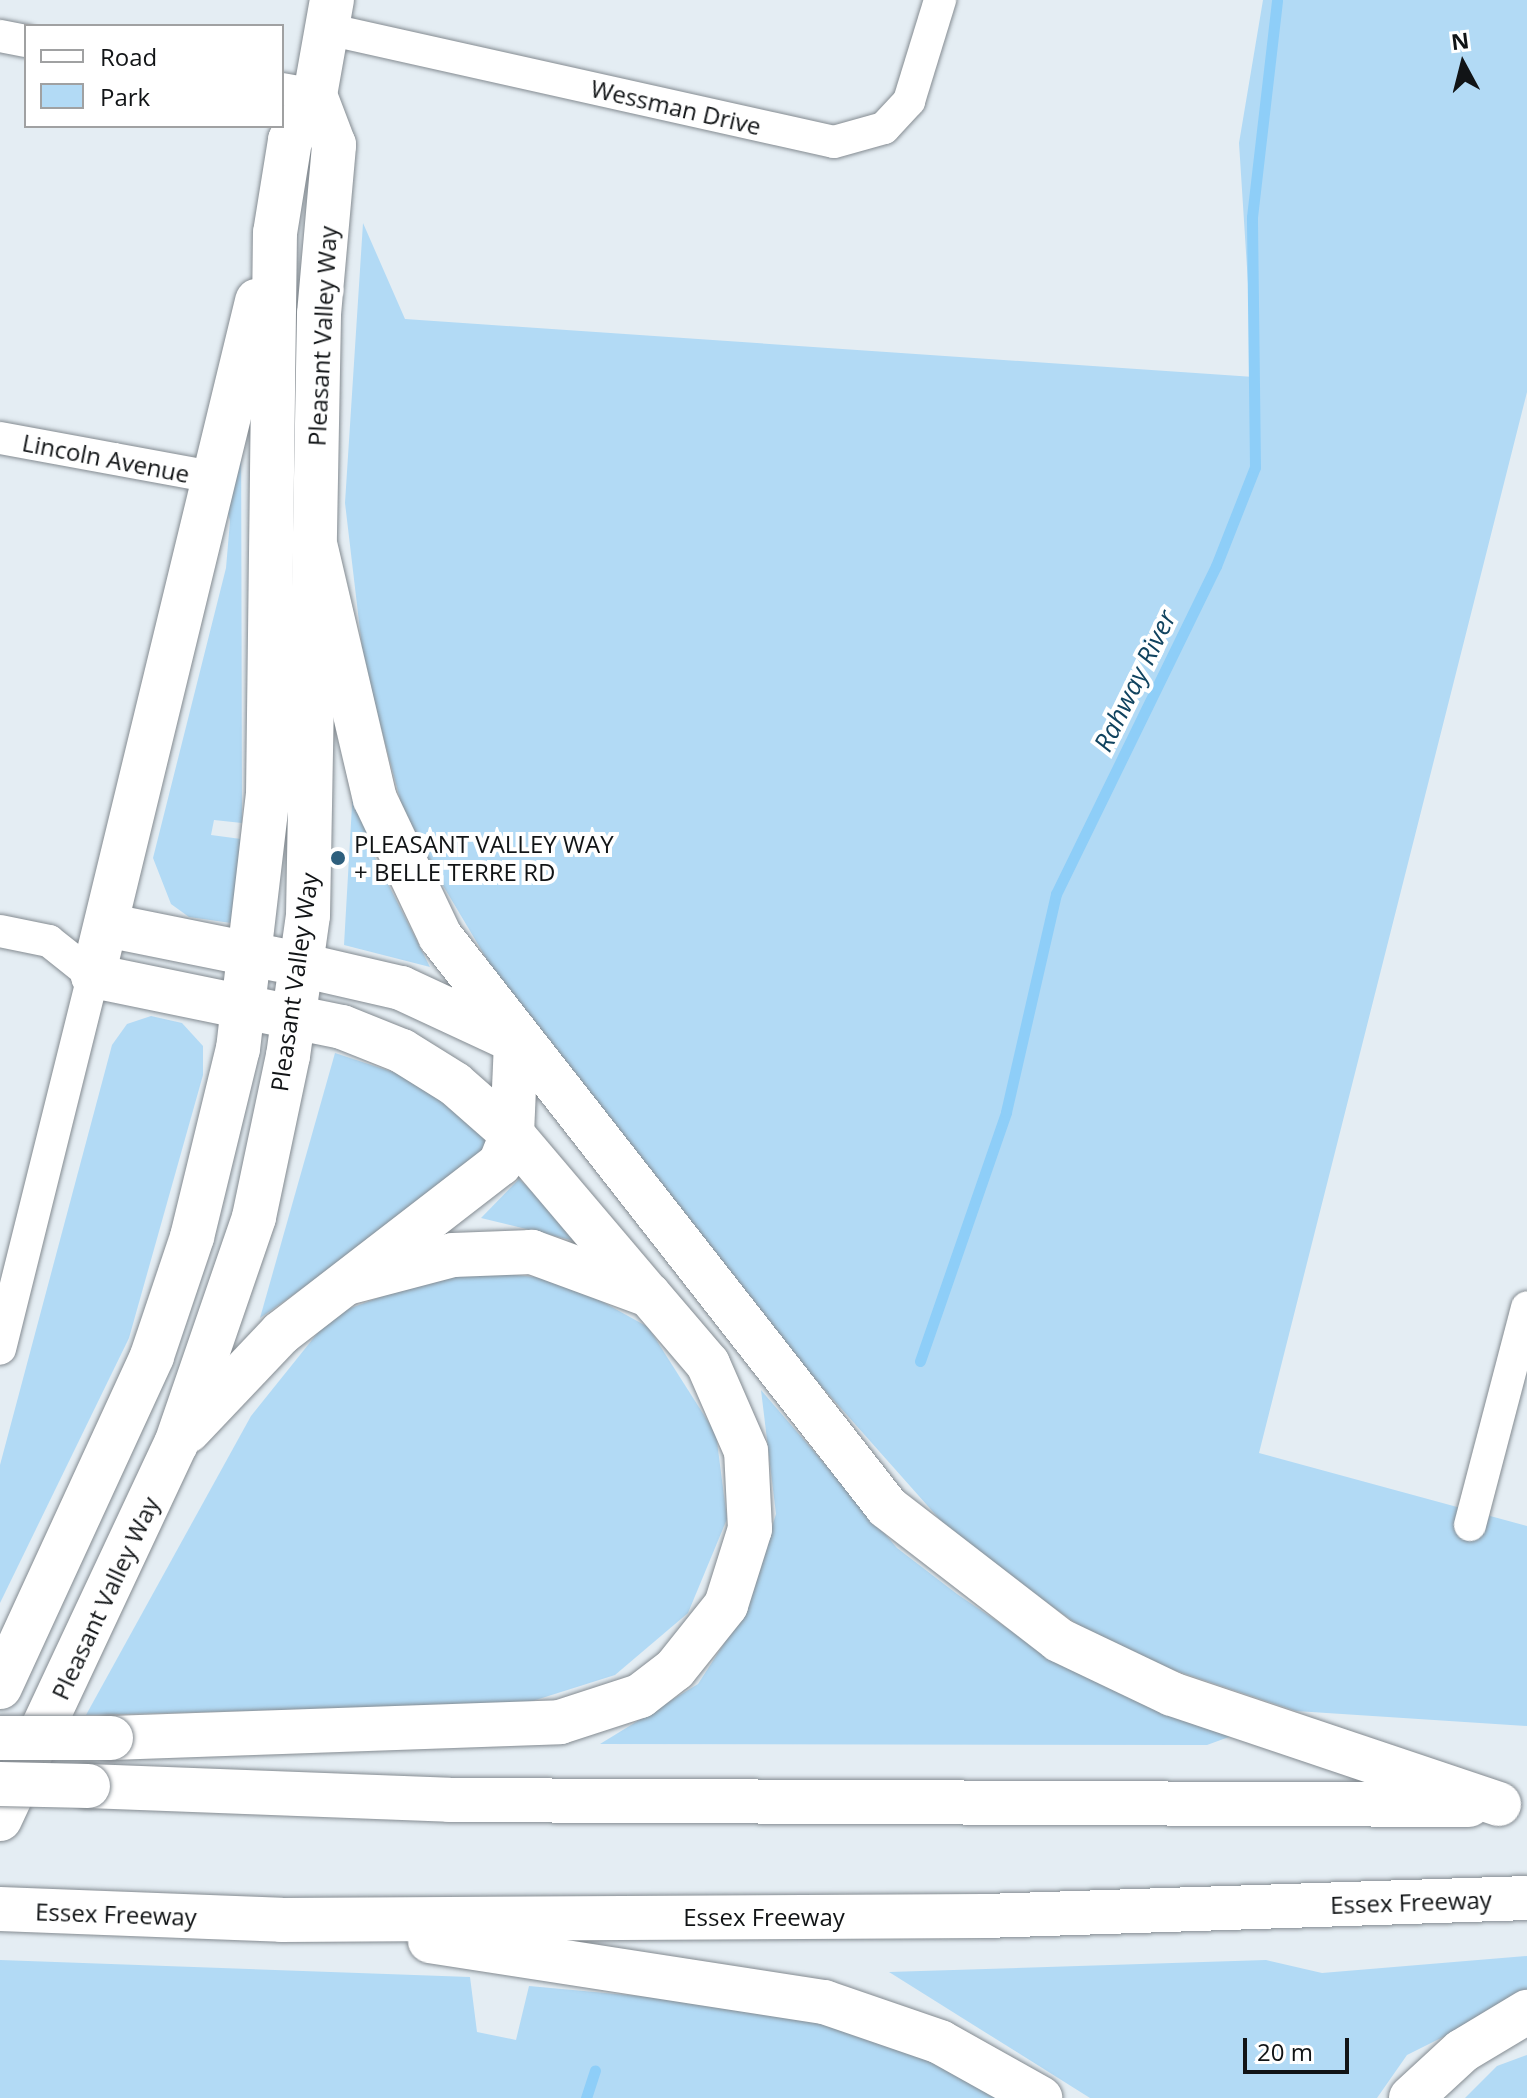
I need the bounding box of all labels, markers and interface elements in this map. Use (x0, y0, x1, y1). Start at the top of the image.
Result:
legend (24, 24, 284, 128)
north arrow (1423, 24, 1503, 104)
text: N (1449, 24, 1471, 56)
text: Road (100, 40, 157, 73)
street label: Wessman Drive (588, 73, 764, 141)
text: Park (100, 80, 150, 113)
street label: Pleasant Valley Way (302, 225, 342, 447)
street label: Lincoln Avenue (20, 428, 192, 488)
water label: Rahway River (1087, 605, 1183, 757)
place label: PLEASANT VALLEY WAY + BELLE TERRE RD (354, 830, 614, 886)
marker: PLEASANT VALLEY WAY + BELLE TERRE RD (329, 849, 347, 867)
street label: Pleasant Valley Way (264, 871, 324, 1093)
street label: Pleasant Valley Way (45, 1492, 165, 1704)
street label: Essex Freeway (1330, 1885, 1492, 1919)
street label: Essex Freeway (35, 1897, 197, 1931)
street label: Essex Freeway (683, 1903, 845, 1931)
scale bar (1247, 2022, 1353, 2072)
text: 20 m (1257, 2035, 1313, 2068)

